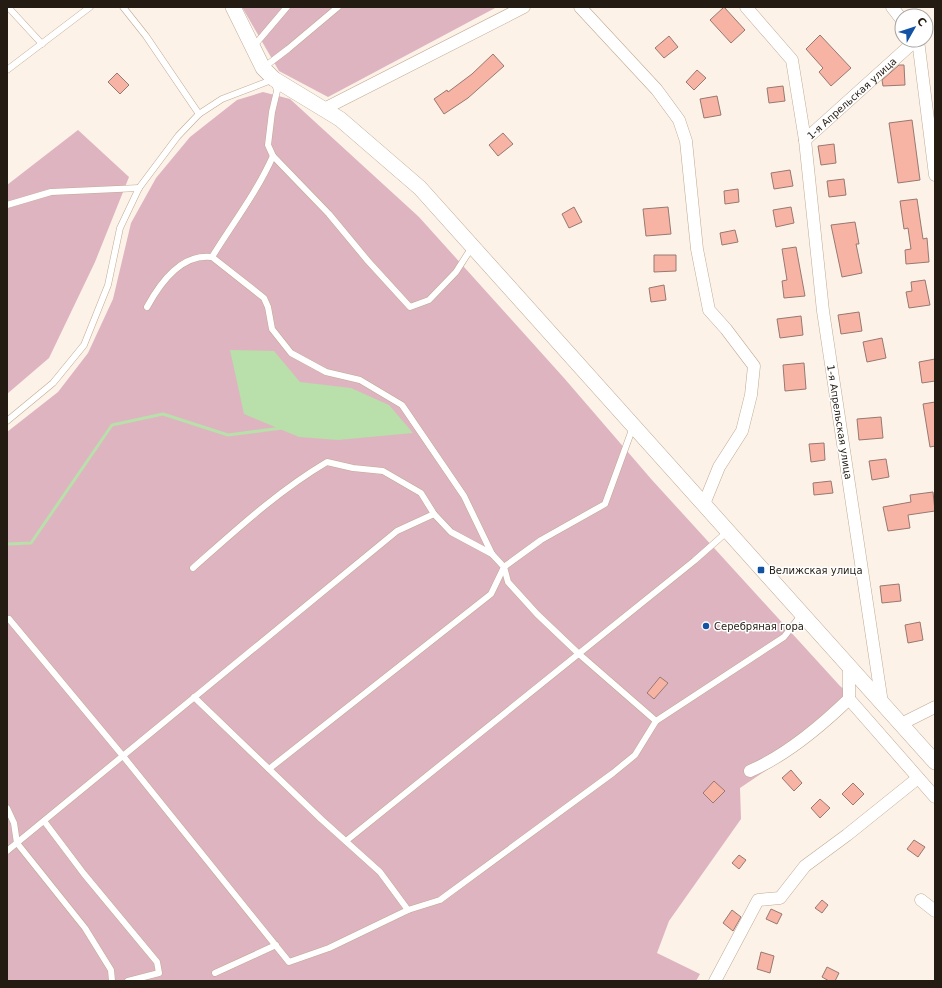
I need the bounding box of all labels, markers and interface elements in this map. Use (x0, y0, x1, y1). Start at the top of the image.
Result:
north arrow (894, 8, 934, 48)
text: С (914, 15, 929, 29)
street label: 1-я Апрельская улица (805, 56, 899, 141)
street label: 1-я Апрельская улица (825, 364, 854, 480)
marker: Велижская улица (756, 565, 766, 575)
place label: Велижская улица (769, 565, 863, 576)
marker: Серебряная гора (701, 621, 711, 631)
place label: Серебряная гора (714, 621, 804, 632)

